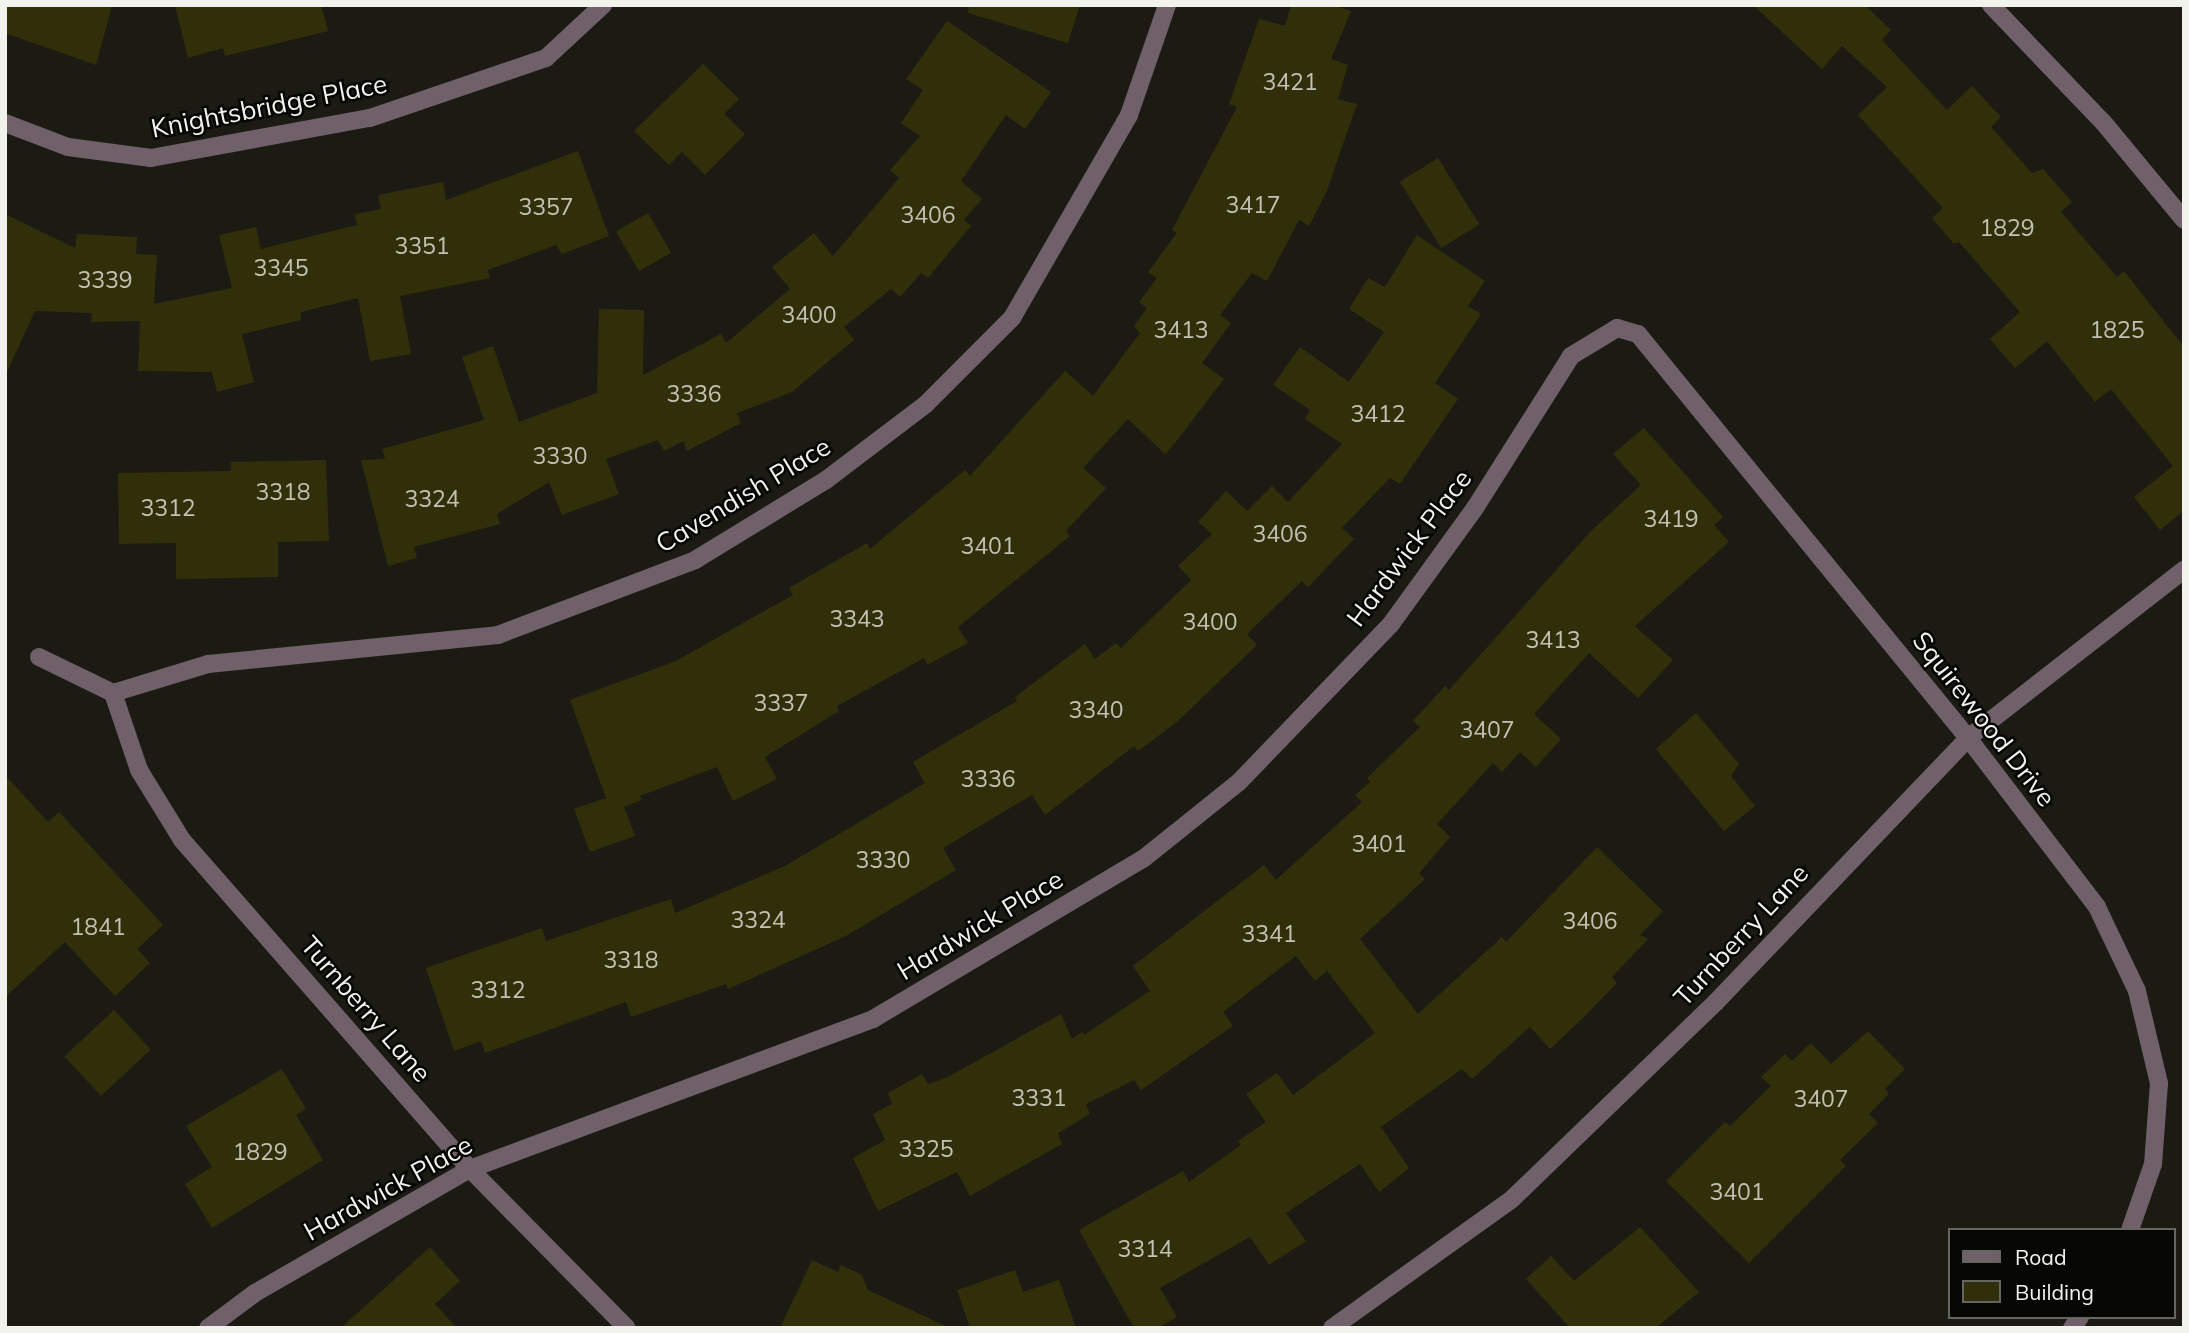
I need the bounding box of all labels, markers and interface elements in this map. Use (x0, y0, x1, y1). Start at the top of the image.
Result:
street label: Knightsbridge Place (148, 68, 390, 144)
house number: 3421 (1262, 68, 1318, 96)
house number: 3417 (1225, 191, 1281, 219)
house number: 3357 (518, 193, 574, 221)
house number: 3406 (900, 201, 956, 229)
house number: 1829 (1979, 214, 2035, 242)
house number: 3351 (394, 232, 450, 260)
house number: 3345 (253, 254, 309, 282)
house number: 3339 (77, 266, 133, 294)
house number: 3400 (781, 301, 837, 329)
house number: 3413 (1153, 316, 1209, 344)
house number: 1825 (2089, 316, 2145, 344)
house number: 3336 (666, 380, 722, 408)
house number: 3412 (1350, 400, 1406, 428)
street label: Cavendish Place (650, 431, 836, 559)
house number: 3330 (532, 442, 588, 470)
street label: Hardwick Place (1340, 464, 1478, 632)
house number: 3318 (255, 478, 311, 506)
house number: 3324 (404, 485, 460, 513)
house number: 3312 (140, 494, 196, 522)
house number: 3419 (1643, 505, 1699, 533)
house number: 3406 (1252, 520, 1308, 548)
house number: 3401 (960, 532, 1016, 560)
house number: 3343 (829, 605, 885, 633)
house number: 3400 (1182, 608, 1238, 636)
street label: Squirewood Drive (1906, 625, 2062, 813)
house number: 3413 (1525, 626, 1581, 654)
house number: 3337 (753, 689, 809, 717)
house number: 3340 (1068, 696, 1124, 724)
house number: 3407 (1459, 716, 1515, 744)
house number: 3336 (960, 765, 1016, 793)
house number: 3401 (1351, 830, 1407, 858)
house number: 3330 (855, 846, 911, 874)
street label: Turnberry Lane (1667, 858, 1815, 1012)
street label: Hardwick Place (892, 863, 1068, 987)
house number: 3324 (730, 906, 786, 934)
house number: 3406 (1562, 907, 1618, 935)
house number: 1841 (70, 913, 126, 941)
house number: 3341 (1241, 920, 1297, 948)
street label: Turnberry Lane (294, 930, 438, 1088)
house number: 3318 (603, 946, 659, 974)
house number: 3312 (470, 976, 526, 1004)
house number: 3331 (1011, 1084, 1067, 1112)
house number: 3407 (1793, 1085, 1849, 1113)
street label: Hardwick Place (298, 1129, 478, 1247)
house number: 3325 (898, 1135, 954, 1163)
house number: 1829 (232, 1138, 288, 1166)
house number: 3401 (1709, 1178, 1765, 1206)
legend (1948, 1228, 2175, 1319)
house number: 3314 (1117, 1235, 1173, 1263)
text: Road (2015, 1244, 2066, 1270)
text: Building (2015, 1279, 2094, 1305)

